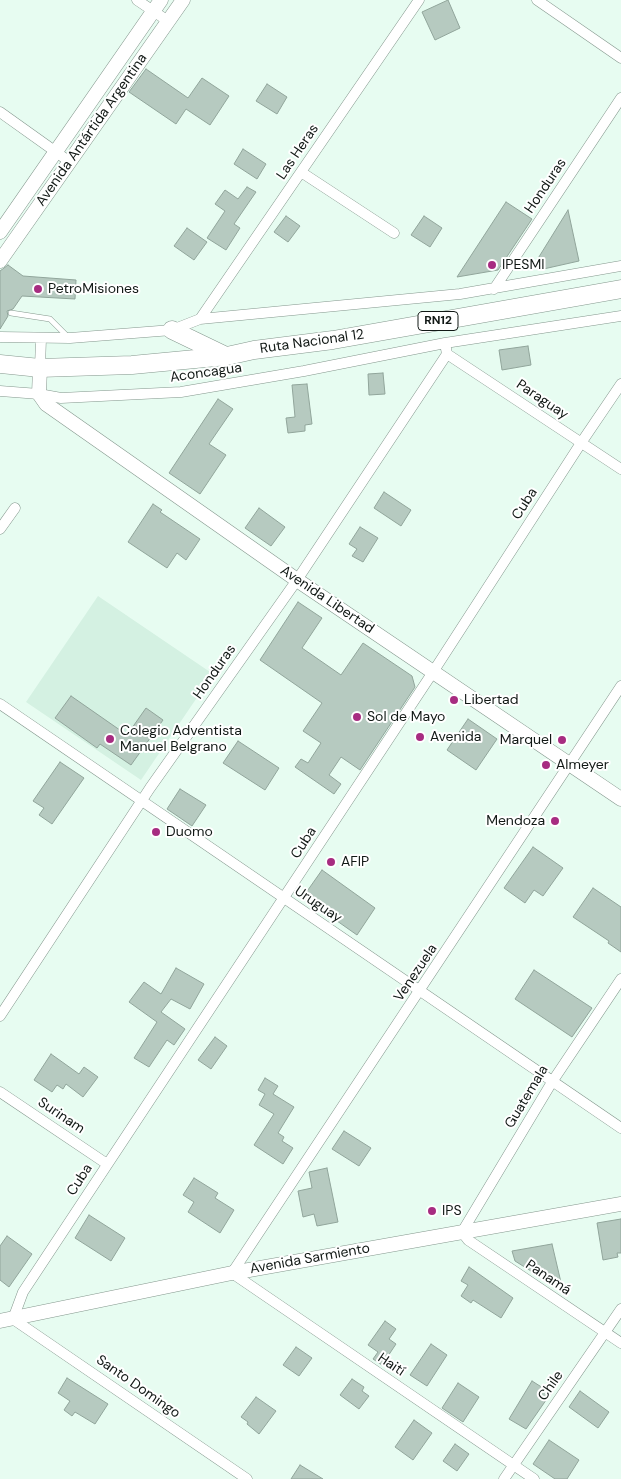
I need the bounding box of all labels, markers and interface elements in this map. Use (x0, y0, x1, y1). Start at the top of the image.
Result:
street label: Avenida Antártida Argentina (33, 51, 151, 209)
street label: Las Heras (273, 121, 323, 183)
street label: Honduras (522, 155, 570, 217)
place label: IPESMI (502, 257, 544, 273)
marker: IPESMI (486, 259, 498, 271)
place label: PetroMisiones (48, 281, 139, 297)
marker: PetroMisiones (32, 283, 44, 295)
road number: RN12 (418, 312, 458, 331)
street label: Ruta Nacional 12 (259, 326, 365, 358)
street label: Aconcagua (169, 360, 243, 386)
street label: Paraguay (513, 376, 571, 424)
street label: Cuba (509, 485, 541, 523)
street label: Avenida Libertad (277, 562, 377, 638)
street label: Honduras (190, 642, 240, 702)
place label: Libertad (464, 692, 519, 708)
marker: Libertad (448, 694, 460, 706)
place label: Sol de Mayo (367, 709, 445, 725)
marker: Sol de Mayo (351, 711, 363, 723)
place label: Colegio Adventista Manuel Belgrano (120, 723, 242, 756)
place label: Avenida (430, 729, 481, 745)
marker: Avenida (414, 731, 426, 743)
place label: Marquel (500, 732, 552, 748)
marker: Colegio Adventista Manuel Belgrano (104, 733, 116, 745)
marker: Marquel (556, 734, 568, 746)
place label: Almeyer (556, 757, 609, 773)
marker: Almeyer (540, 759, 552, 771)
place label: Mendoza (486, 813, 545, 829)
marker: Mendoza (549, 815, 561, 827)
place label: Duomo (166, 824, 213, 840)
street label: Cuba (288, 824, 320, 862)
marker: Duomo (150, 826, 162, 838)
place label: AFIP (341, 854, 369, 870)
marker: AFIP (325, 856, 337, 868)
street label: Uruguay (291, 883, 345, 927)
street label: Venezuela (391, 941, 441, 1005)
street label: Guatemala (502, 1063, 552, 1131)
street label: Surinam (34, 1094, 88, 1138)
street label: Cuba (64, 1161, 96, 1199)
place label: IPS (442, 1203, 462, 1219)
marker: IPS (426, 1205, 438, 1217)
street label: Avenida Sarmiento (249, 1240, 371, 1278)
street label: Panamá (522, 1257, 574, 1299)
street label: Haití (374, 1350, 408, 1380)
street label: Santo Domingo (93, 1352, 183, 1422)
street label: Chile (535, 1368, 567, 1404)

